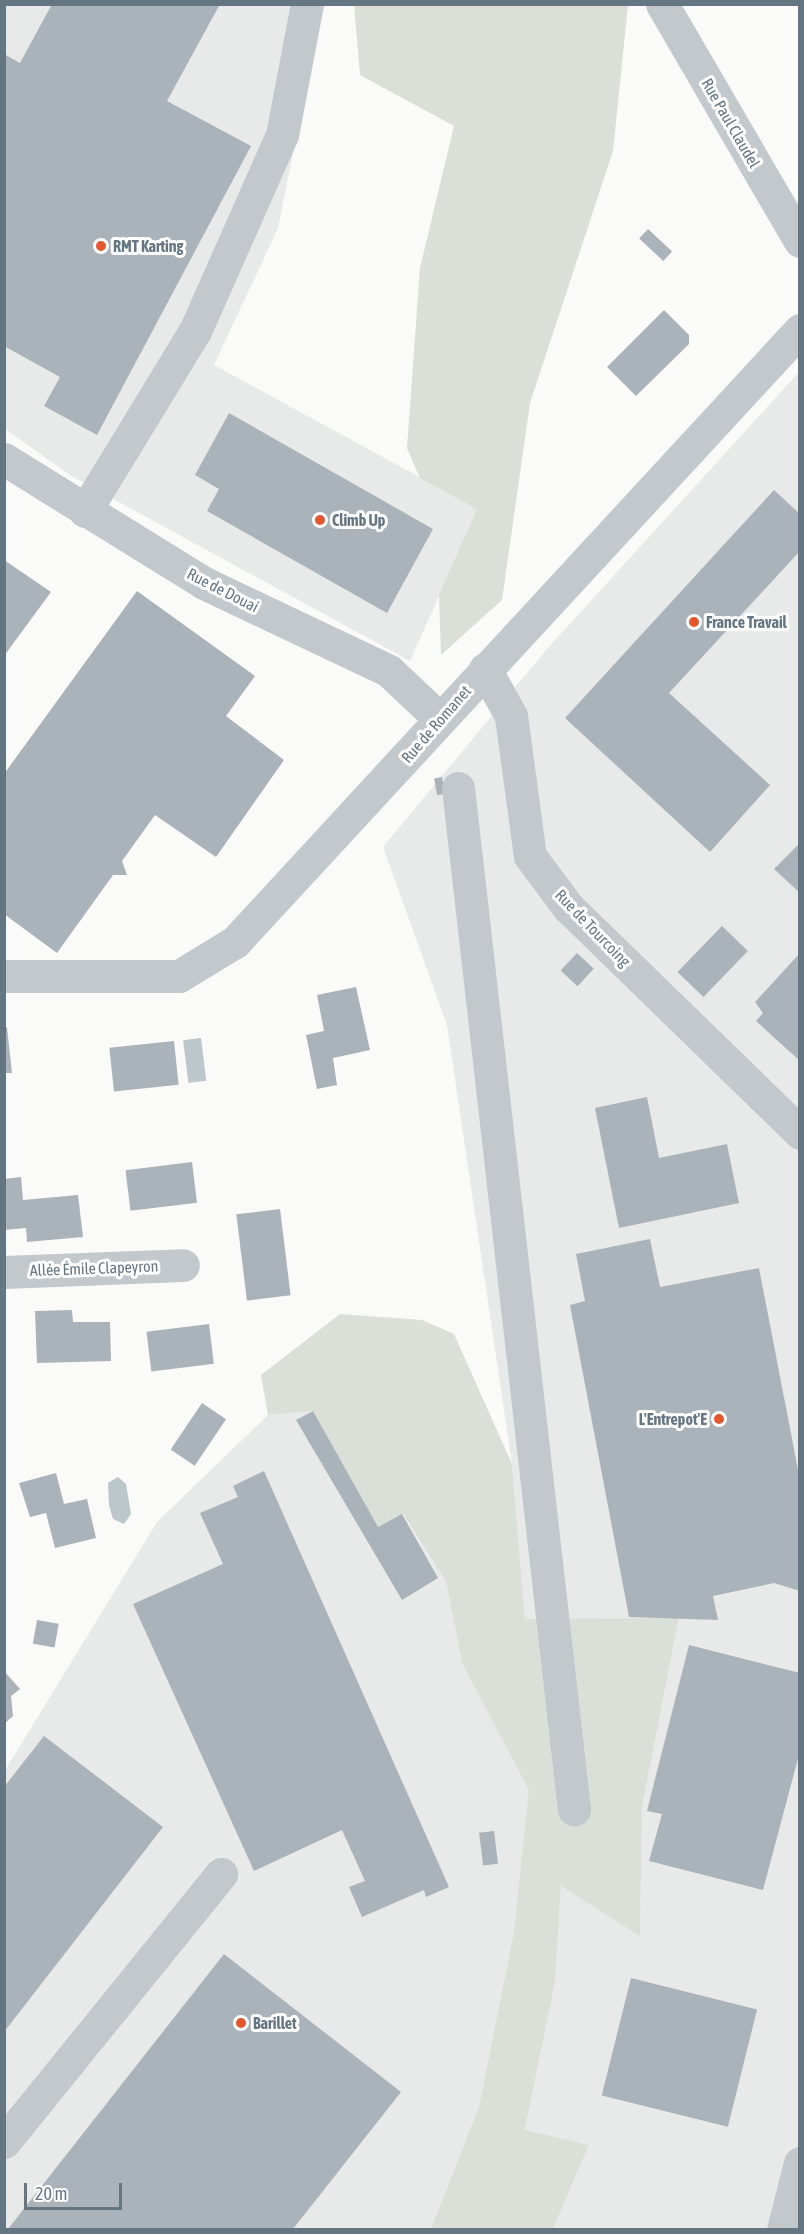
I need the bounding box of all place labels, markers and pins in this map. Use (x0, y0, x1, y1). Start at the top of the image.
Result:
place label: RMT Karting (113, 236, 183, 256)
marker: RMT Karting (94, 239, 108, 253)
place label: Climb Up (332, 510, 385, 530)
marker: Climb Up (313, 513, 327, 527)
place label: France Travail (706, 612, 787, 632)
marker: France Travail (687, 615, 701, 629)
place label: L'Entrepot'E (639, 1409, 707, 1429)
marker: L'Entrepot'E (712, 1412, 726, 1426)
place label: Barillet (253, 2013, 297, 2033)
marker: Barillet (234, 2016, 248, 2030)

